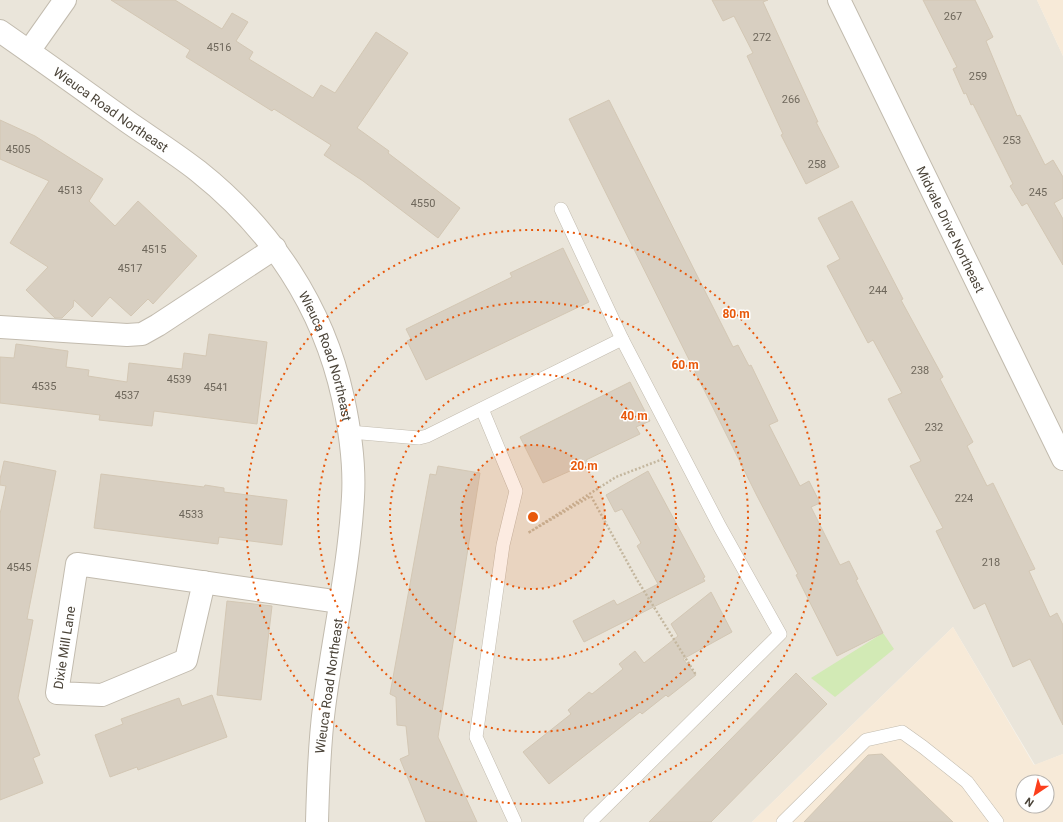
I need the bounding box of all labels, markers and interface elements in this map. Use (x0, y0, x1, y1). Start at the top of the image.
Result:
house number: 267 (944, 10, 962, 23)
house number: 272 (753, 31, 771, 44)
house number: 4516 (207, 41, 231, 54)
street label: Wieuca Road Northeast (51, 64, 171, 155)
house number: 259 (969, 70, 987, 83)
house number: 266 (782, 93, 800, 106)
house number: 253 (1003, 134, 1021, 147)
house number: 4505 (6, 143, 30, 156)
house number: 258 (808, 158, 826, 171)
street label: Midvale Drive Northeast (914, 164, 988, 295)
house number: 4513 (58, 184, 82, 197)
house number: 245 (1029, 186, 1047, 199)
house number: 4550 (411, 197, 435, 210)
house number: 4515 (142, 243, 166, 256)
house number: 4517 (118, 262, 142, 275)
house number: 244 (869, 284, 887, 297)
street label: Wieuca Road Northeast (296, 289, 355, 422)
text: 80 m (722, 307, 750, 321)
text: 60 m (671, 358, 699, 372)
house number: 238 (911, 364, 929, 377)
house number: 4539 (167, 373, 191, 386)
house number: 4535 (32, 380, 56, 393)
house number: 4541 (204, 381, 228, 394)
house number: 4537 (115, 389, 139, 402)
text: 40 m (620, 409, 648, 423)
house number: 232 (925, 421, 943, 434)
text: 20 m (570, 459, 598, 473)
house number: 224 (955, 492, 973, 505)
house number: 4533 (179, 508, 203, 521)
centre of rings (526, 510, 540, 524)
house number: 218 (982, 556, 1000, 569)
house number: 4545 (7, 561, 31, 574)
street label: Dixie Mill Lane (50, 605, 78, 690)
street label: Wieuca Road Northeast (312, 617, 346, 755)
north arrow (1015, 774, 1055, 814)
text: N (1022, 794, 1036, 809)

